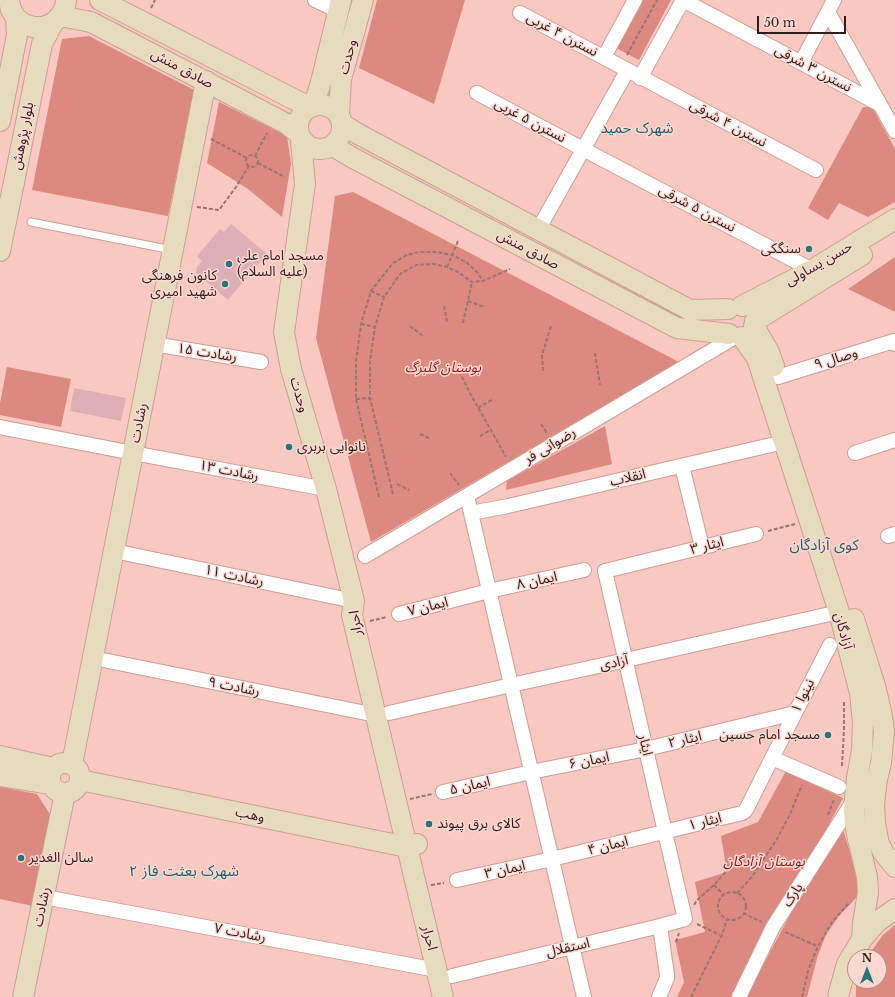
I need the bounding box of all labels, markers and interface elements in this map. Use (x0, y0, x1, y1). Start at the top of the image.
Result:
scale bar (759, 8, 848, 34)
street label: نسترن ۴ غربی (523, 9, 601, 61)
text: 50 m (764, 15, 796, 30)
street label: وحدت (335, 38, 361, 76)
street label: نسترن ۳ شرقی (772, 42, 854, 96)
street label: صادق منش (148, 46, 216, 92)
street label: نسترن ۵ غربی (491, 95, 569, 147)
street label: نسترن ۴ شرقی (687, 97, 769, 151)
street label: بلوار پژوهش (8, 101, 38, 171)
district label: شهرک حمید (600, 120, 674, 138)
street label: نسترن ۵ شرقی (656, 182, 738, 236)
street label: صادق منش (494, 227, 562, 273)
street label: حسن یساولی (782, 238, 856, 290)
place label: سنگکی (761, 241, 801, 257)
marker: سنگکی (804, 244, 814, 254)
place label: مسجد امام علی (علیه السلام) (237, 248, 324, 280)
marker: مسجد امام علی (علیه السلام) (224, 259, 234, 269)
place label: کانون فرهنگی شهید امیری (142, 268, 217, 300)
marker: کانون فرهنگی شهید امیری (220, 279, 230, 289)
street label: رشادت ۱۵ (176, 340, 238, 366)
street label: وصال ۹ (812, 344, 860, 374)
park label: بوستان گلبرگ (405, 360, 481, 376)
street label: وحدت (286, 375, 312, 415)
street label: رشادت (127, 402, 151, 444)
street label: رضوانی فر (521, 424, 579, 468)
place label: نانوایی بربری (297, 439, 366, 455)
marker: نانوایی بربری (284, 442, 294, 452)
street label: رشادت ۱۳ (198, 457, 260, 485)
street label: انقلاب (608, 466, 648, 490)
street label: ایثار ۳ (688, 534, 726, 558)
district label: کوی آزادگان (789, 537, 859, 555)
street label: رشادت ۱۱ (203, 562, 265, 590)
street label: ایمان ۸ (515, 568, 559, 594)
street label: ایمان ۷ (406, 594, 450, 620)
street label: احرار (346, 609, 366, 637)
street label: آزادگان (830, 611, 856, 651)
street label: آزادی (598, 652, 630, 674)
street label: رشادت ۹ (207, 674, 261, 700)
street label: نینوا ۱ (787, 676, 819, 716)
place label: مسجد امام حسین (719, 727, 820, 743)
street label: ایثار ۲ (667, 728, 703, 752)
marker: مسجد امام حسین (823, 730, 833, 740)
street label: ایثار (634, 732, 656, 758)
street label: ایمان ۶ (567, 749, 611, 773)
street label: ایمان ۵ (448, 773, 492, 799)
street label: وهب (234, 804, 266, 826)
street label: ایثار ۱ (686, 810, 724, 834)
place label: کالای برق پیوند (437, 816, 521, 832)
marker: کالای برق پیوند (424, 819, 434, 829)
street label: ایمان ۴ (586, 833, 630, 859)
place label: سالن الغدیر (29, 850, 93, 866)
marker: سالن الغدیر (16, 853, 26, 863)
park label: بوستان آزادگان (723, 854, 805, 870)
street label: ایمان ۳ (483, 857, 527, 883)
district label: شهرک بعثت فاز ۲ (129, 863, 239, 881)
street label: پارک (779, 880, 807, 910)
street label: رشادت (30, 886, 54, 928)
street label: رشادت ۷ (213, 920, 267, 946)
street label: احرار (418, 924, 440, 952)
street label: استقلال (544, 935, 592, 961)
north arrow (847, 949, 887, 989)
text: N (862, 951, 872, 965)

